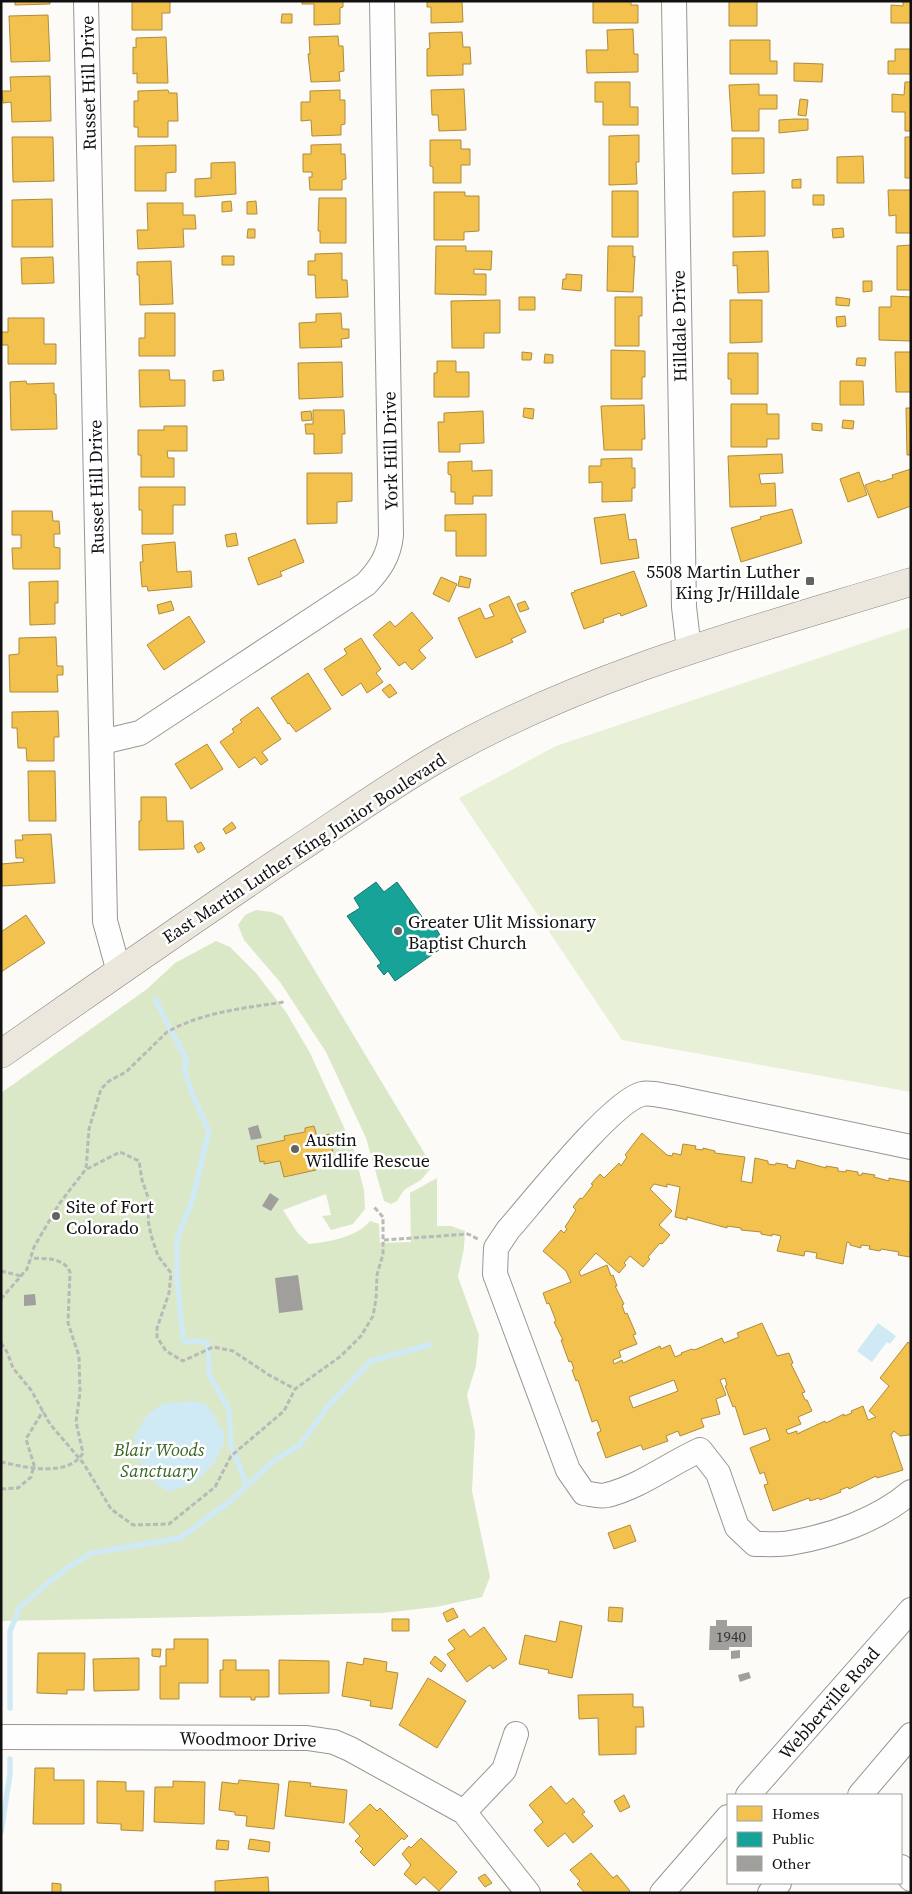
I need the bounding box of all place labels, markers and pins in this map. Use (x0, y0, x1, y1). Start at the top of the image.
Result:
place label: 5508 Martin Luther King Jr/Hilldale (646, 559, 800, 605)
marker: 5508 Martin Luther King Jr/Hilldale (804, 575, 816, 587)
place label: Greater Ulit Missionary Baptist Church (408, 909, 597, 955)
marker: Greater Ulit Missionary Baptist Church (392, 925, 404, 937)
place label: Austin Wildlife Rescue (305, 1127, 430, 1173)
marker: Austin Wildlife Rescue (289, 1143, 301, 1155)
place label: Site of Fort Colorado (66, 1194, 154, 1240)
marker: Site of Fort Colorado (50, 1210, 62, 1222)

